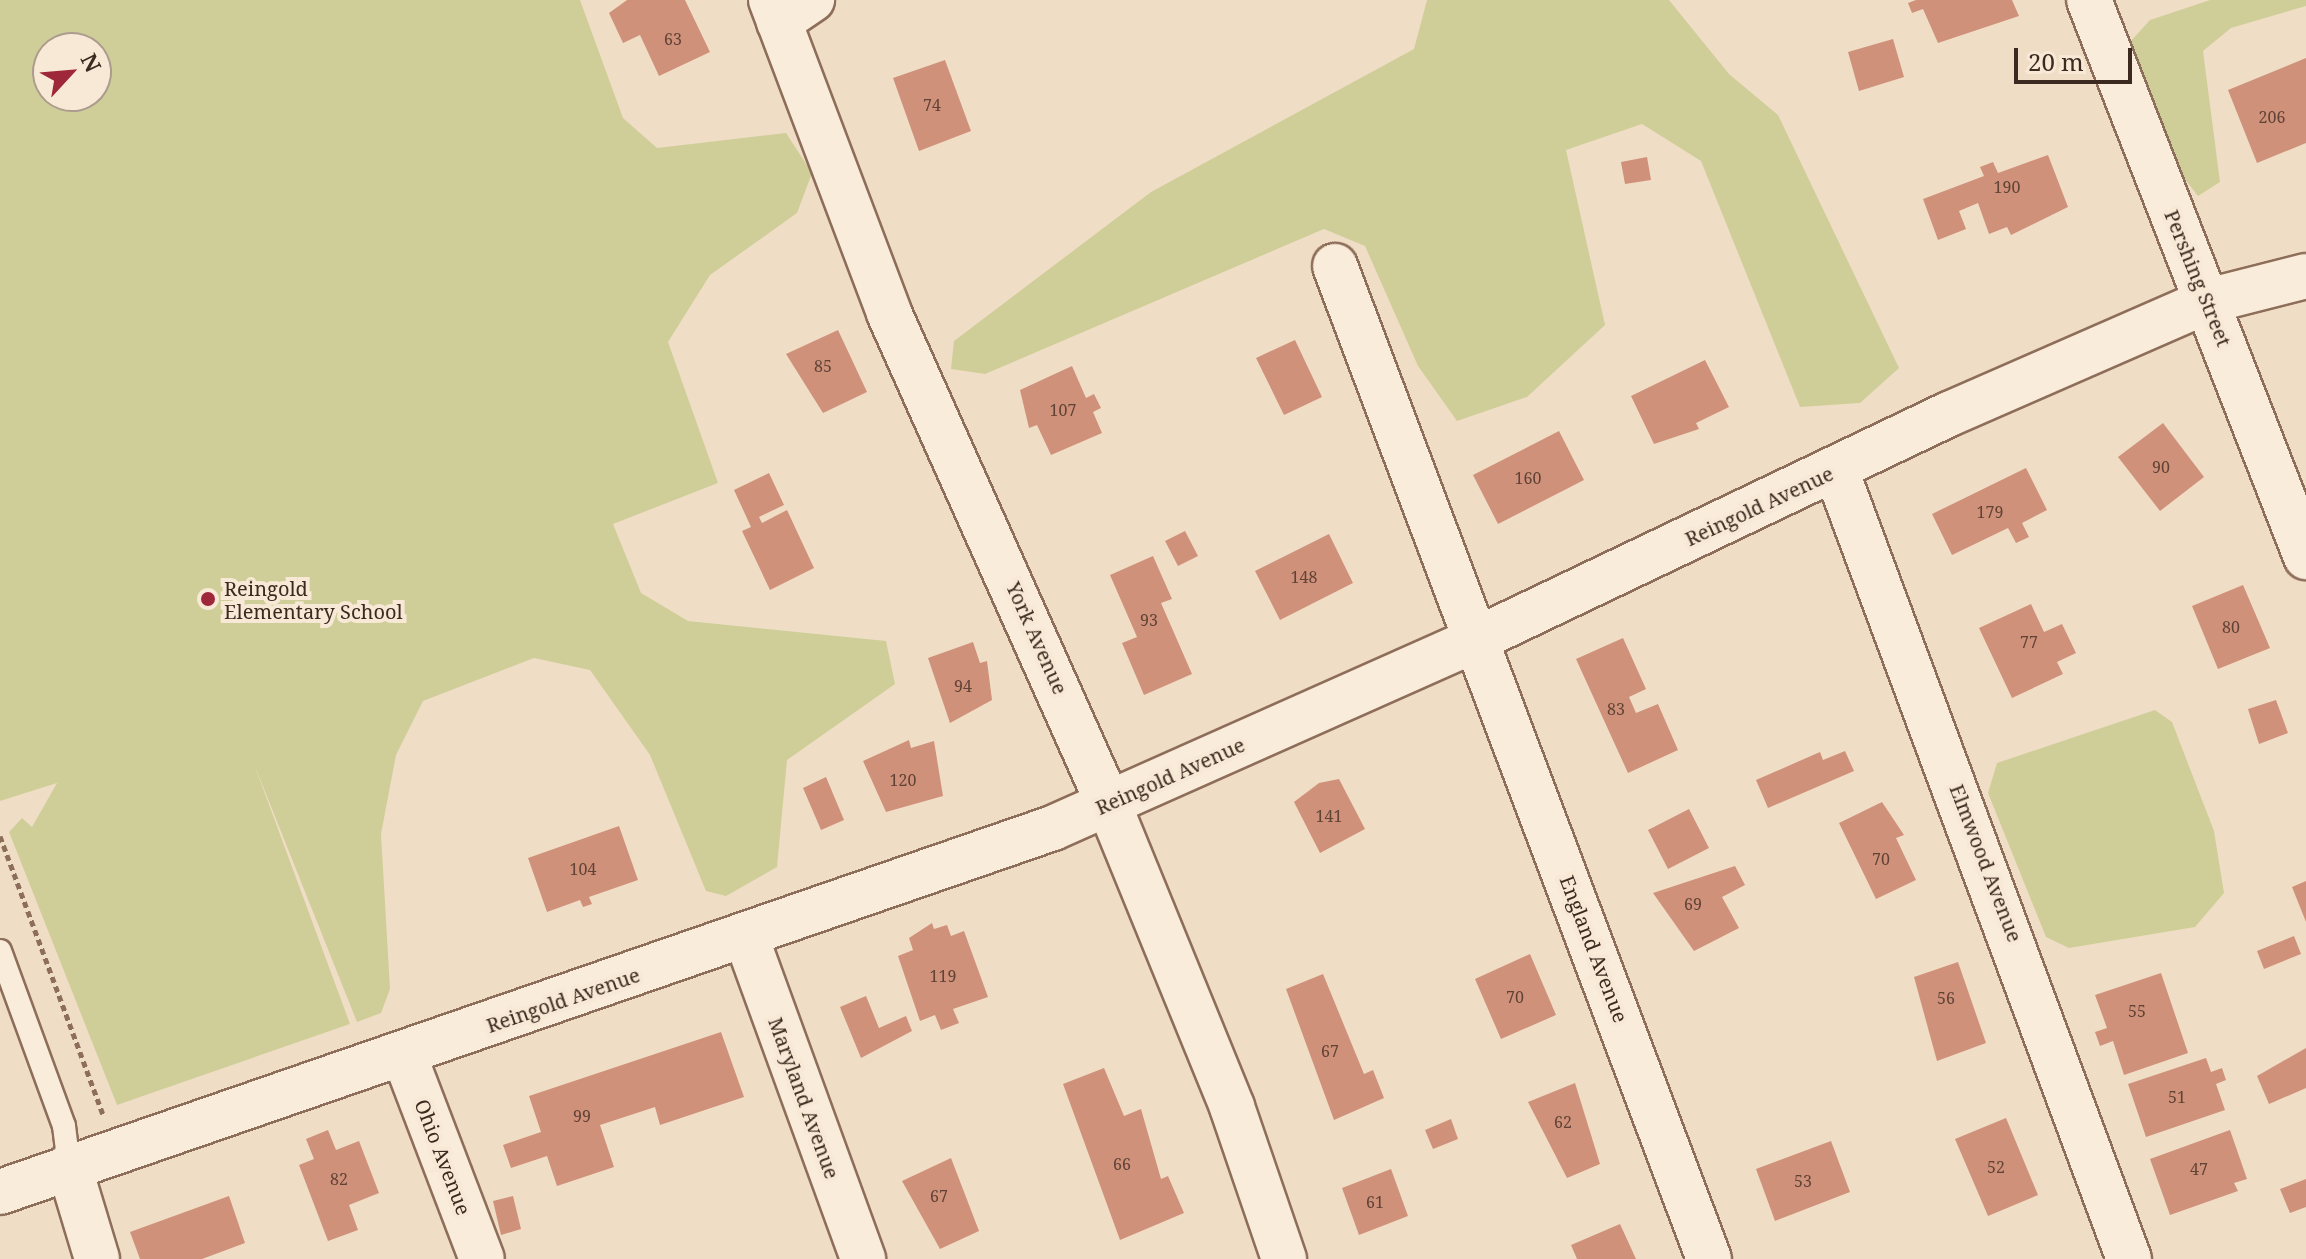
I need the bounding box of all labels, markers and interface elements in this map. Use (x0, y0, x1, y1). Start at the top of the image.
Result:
house number: 63 (664, 29, 682, 49)
north arrow (32, 32, 112, 112)
scale bar (2018, 32, 2136, 82)
text: 20 m (2028, 45, 2084, 78)
text: N (74, 48, 109, 77)
house number: 74 (923, 95, 941, 115)
house number: 206 (2259, 107, 2285, 127)
house number: 190 (1994, 177, 2020, 197)
street label: Pershing Street (2160, 206, 2236, 350)
house number: 85 (814, 356, 832, 376)
house number: 107 (1050, 400, 1076, 420)
house number: 90 (2152, 457, 2170, 477)
street label: Reingold Avenue (1681, 461, 1837, 551)
house number: 160 (1515, 468, 1541, 488)
house number: 179 (1977, 502, 2003, 522)
house number: 148 (1291, 567, 1317, 587)
place label: Reingold Elementary School (224, 576, 403, 623)
street label: York Avenue (1002, 578, 1072, 698)
marker: Reingold Elementary School (199, 590, 217, 608)
house number: 93 (1140, 610, 1158, 630)
house number: 80 (2222, 617, 2240, 637)
house number: 77 (2020, 632, 2038, 652)
house number: 94 (954, 676, 972, 696)
house number: 83 (1607, 699, 1625, 719)
street label: Reingold Avenue (1092, 732, 1248, 820)
house number: 120 (890, 770, 916, 790)
street label: Elmwood Avenue (1945, 781, 2027, 945)
house number: 141 (1316, 806, 1342, 826)
house number: 70 (1872, 849, 1890, 869)
house number: 104 (570, 859, 596, 879)
street label: England Avenue (1555, 872, 1633, 1026)
house number: 69 (1684, 894, 1702, 914)
street label: Reingold Avenue (483, 963, 643, 1037)
house number: 119 (930, 966, 956, 986)
house number: 70 (1506, 987, 1524, 1007)
house number: 56 (1937, 988, 1955, 1008)
house number: 55 (2128, 1001, 2146, 1021)
street label: Maryland Avenue (764, 1014, 844, 1182)
house number: 67 (1321, 1041, 1339, 1061)
house number: 51 (2168, 1087, 2186, 1107)
street label: Ohio Avenue (410, 1096, 476, 1218)
house number: 99 (573, 1106, 591, 1126)
house number: 62 (1554, 1112, 1572, 1132)
house number: 66 (1113, 1154, 1131, 1174)
house number: 52 (1987, 1157, 2005, 1177)
house number: 47 (2190, 1159, 2208, 1179)
house number: 82 (330, 1169, 348, 1189)
house number: 53 (1794, 1171, 1812, 1191)
house number: 67 (930, 1186, 948, 1206)
house number: 61 (1366, 1192, 1384, 1212)

